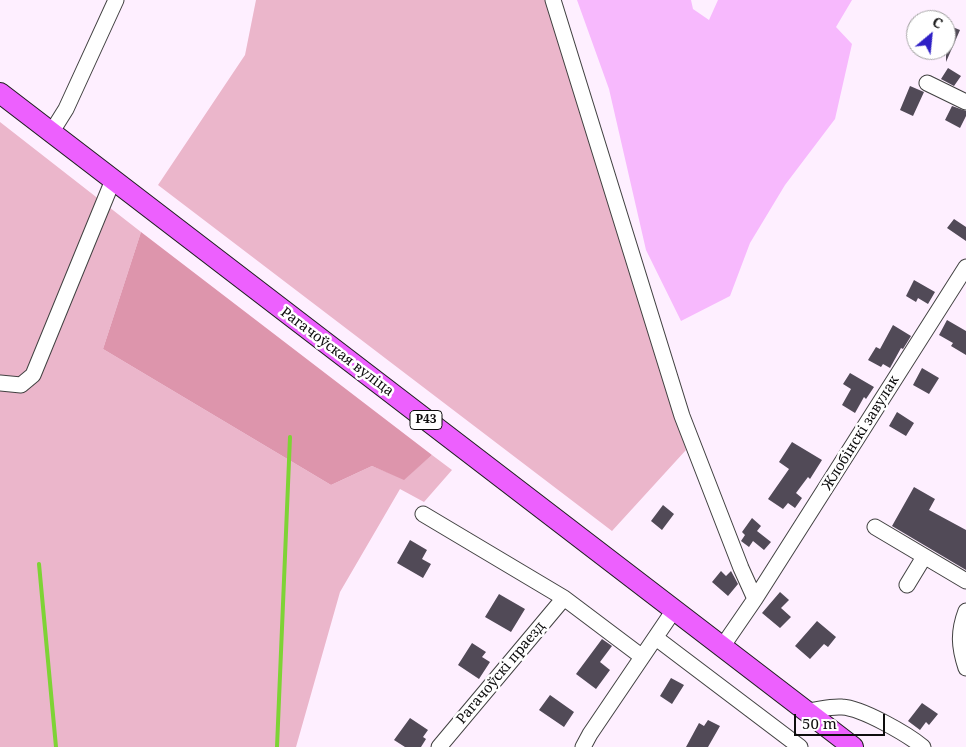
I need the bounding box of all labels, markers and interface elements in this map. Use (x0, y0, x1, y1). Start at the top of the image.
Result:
north arrow (906, 10, 956, 60)
text: С (929, 12, 946, 33)
street label: Рагачоўская вуліца (277, 304, 397, 400)
street label: Жлобінскі завулак (819, 373, 903, 493)
road number: Р43 (410, 410, 442, 430)
street label: Рагачоўскі праезд (453, 618, 549, 728)
scale bar (796, 704, 887, 736)
text: 50 m (802, 713, 837, 733)

